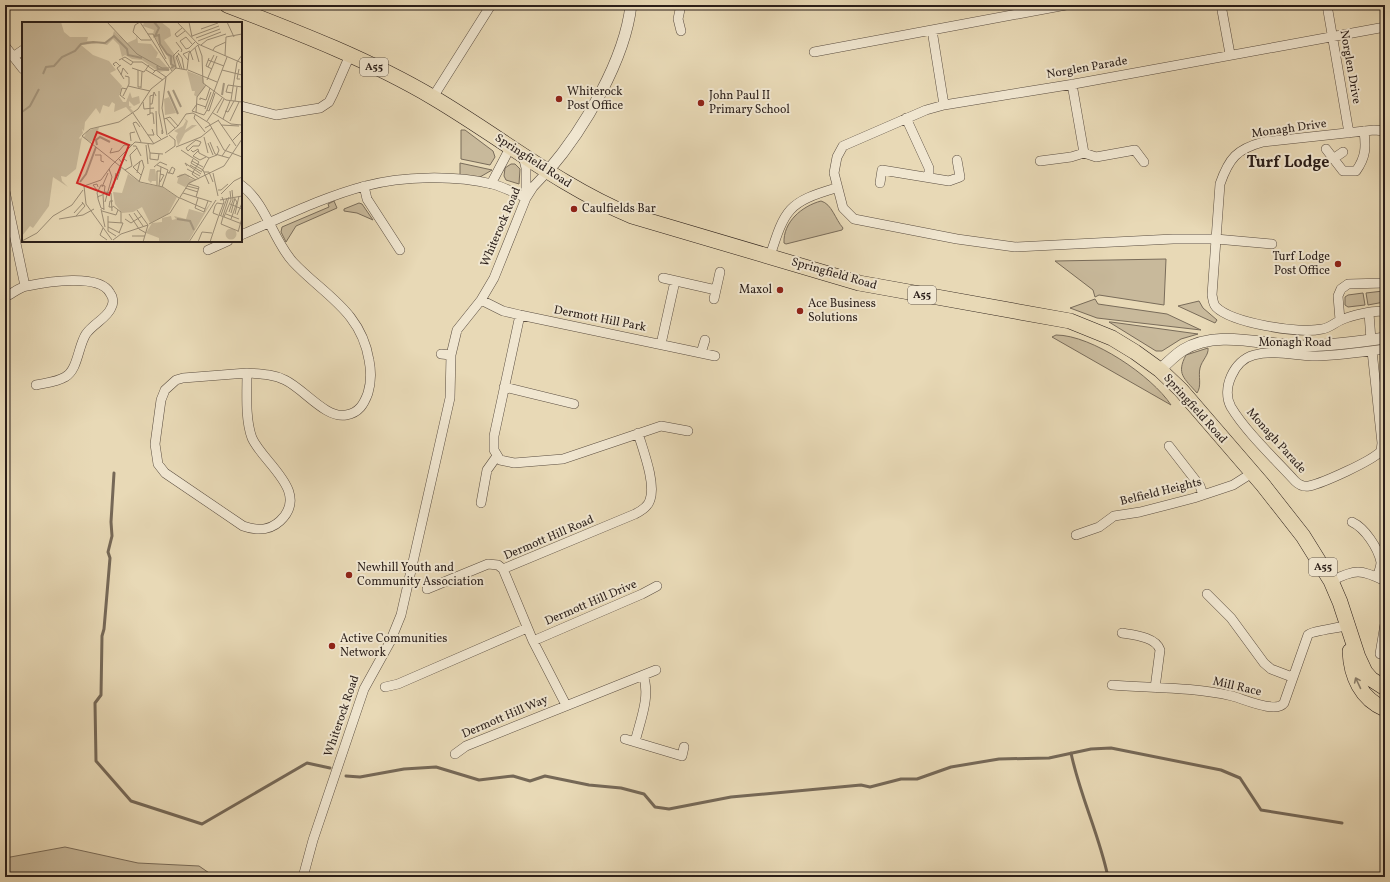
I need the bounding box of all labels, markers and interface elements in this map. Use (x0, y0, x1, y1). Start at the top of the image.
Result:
inset map (22, 22, 242, 242)
street label: Norglen Drive (1336, 29, 1364, 105)
street label: Norglen Parade (1045, 53, 1129, 83)
road number: A55 (360, 58, 388, 76)
place label: Whiterock Post Office (567, 84, 623, 114)
place label: John Paul II Primary School (709, 88, 790, 118)
marker: Whiterock Post Office (554, 94, 564, 104)
marker: John Paul II Primary School (696, 98, 706, 108)
street label: Monagh Drive (1251, 116, 1328, 142)
street label: Springfield Road (492, 130, 575, 192)
district label: Turf Lodge (1247, 152, 1329, 174)
street label: Whiterock Road (477, 185, 525, 269)
place label: Caulfields Bar (582, 201, 656, 217)
marker: Caulfields Bar (569, 204, 579, 214)
place label: Turf Lodge Post Office (1272, 249, 1330, 279)
street label: Springfield Road (789, 254, 879, 294)
marker: Turf Lodge Post Office (1333, 259, 1343, 269)
place label: Maxol (739, 282, 772, 298)
marker: Maxol (775, 285, 785, 295)
road number: A55 (908, 286, 936, 304)
place label: Ace Business Solutions (808, 296, 876, 326)
street label: Dermott Hill Park (552, 302, 648, 336)
marker: Ace Business Solutions (795, 306, 805, 316)
street label: Monagh Road (1258, 335, 1332, 351)
street label: Springfield Road (1159, 371, 1231, 447)
street label: Monagh Parade (1242, 405, 1310, 477)
street label: Belfield Heights (1118, 474, 1204, 510)
street label: Dermott Hill Road (501, 512, 597, 564)
road number: A55 (1309, 558, 1337, 576)
place label: Newhill Youth and Community Association (357, 560, 484, 590)
marker: Newhill Youth and Community Association (344, 570, 354, 580)
street label: Dermott Hill Drive (542, 576, 640, 630)
place label: Active Communities Network (340, 631, 447, 661)
marker: Active Communities Network (327, 641, 337, 651)
street label: Whiterock Road (321, 673, 363, 759)
street label: Mill Race (1211, 674, 1263, 700)
one-way arrow (1354, 678, 1361, 690)
street label: Dermott Hill Way (459, 691, 551, 742)

